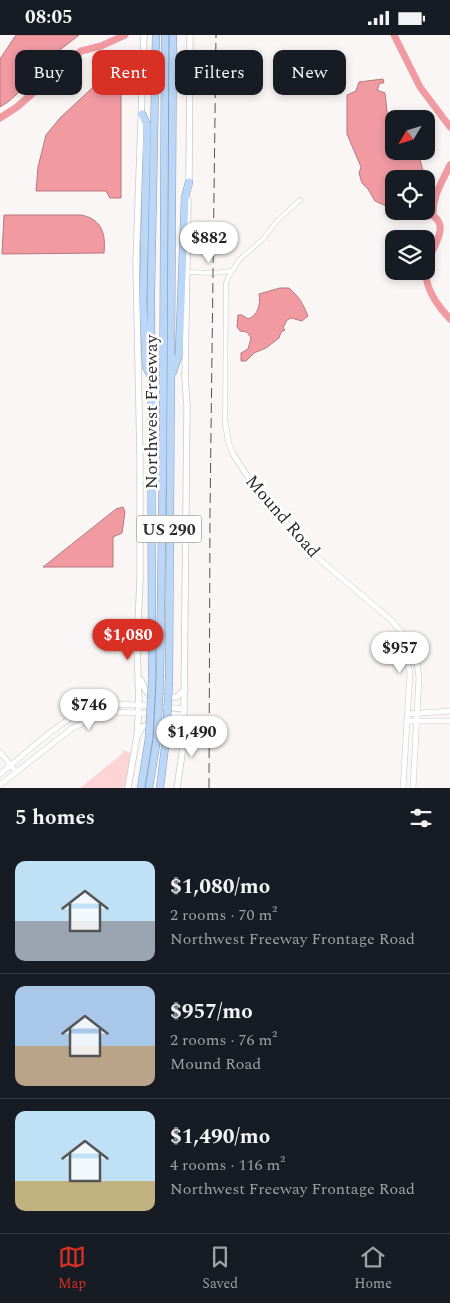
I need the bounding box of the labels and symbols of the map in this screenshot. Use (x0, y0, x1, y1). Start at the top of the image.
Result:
north arrow (385, 110, 435, 160)
pin: $882 (179, 221, 239, 264)
street label: Northwest Freeway (138, 333, 165, 489)
street label: Mound Road (239, 469, 327, 564)
road number: US 290 (136, 515, 202, 543)
pin: $1,080 (87, 619, 169, 661)
pin: $957 (370, 631, 430, 674)
pin: $746 (59, 689, 119, 731)
pin: $1,490 (151, 715, 233, 758)

